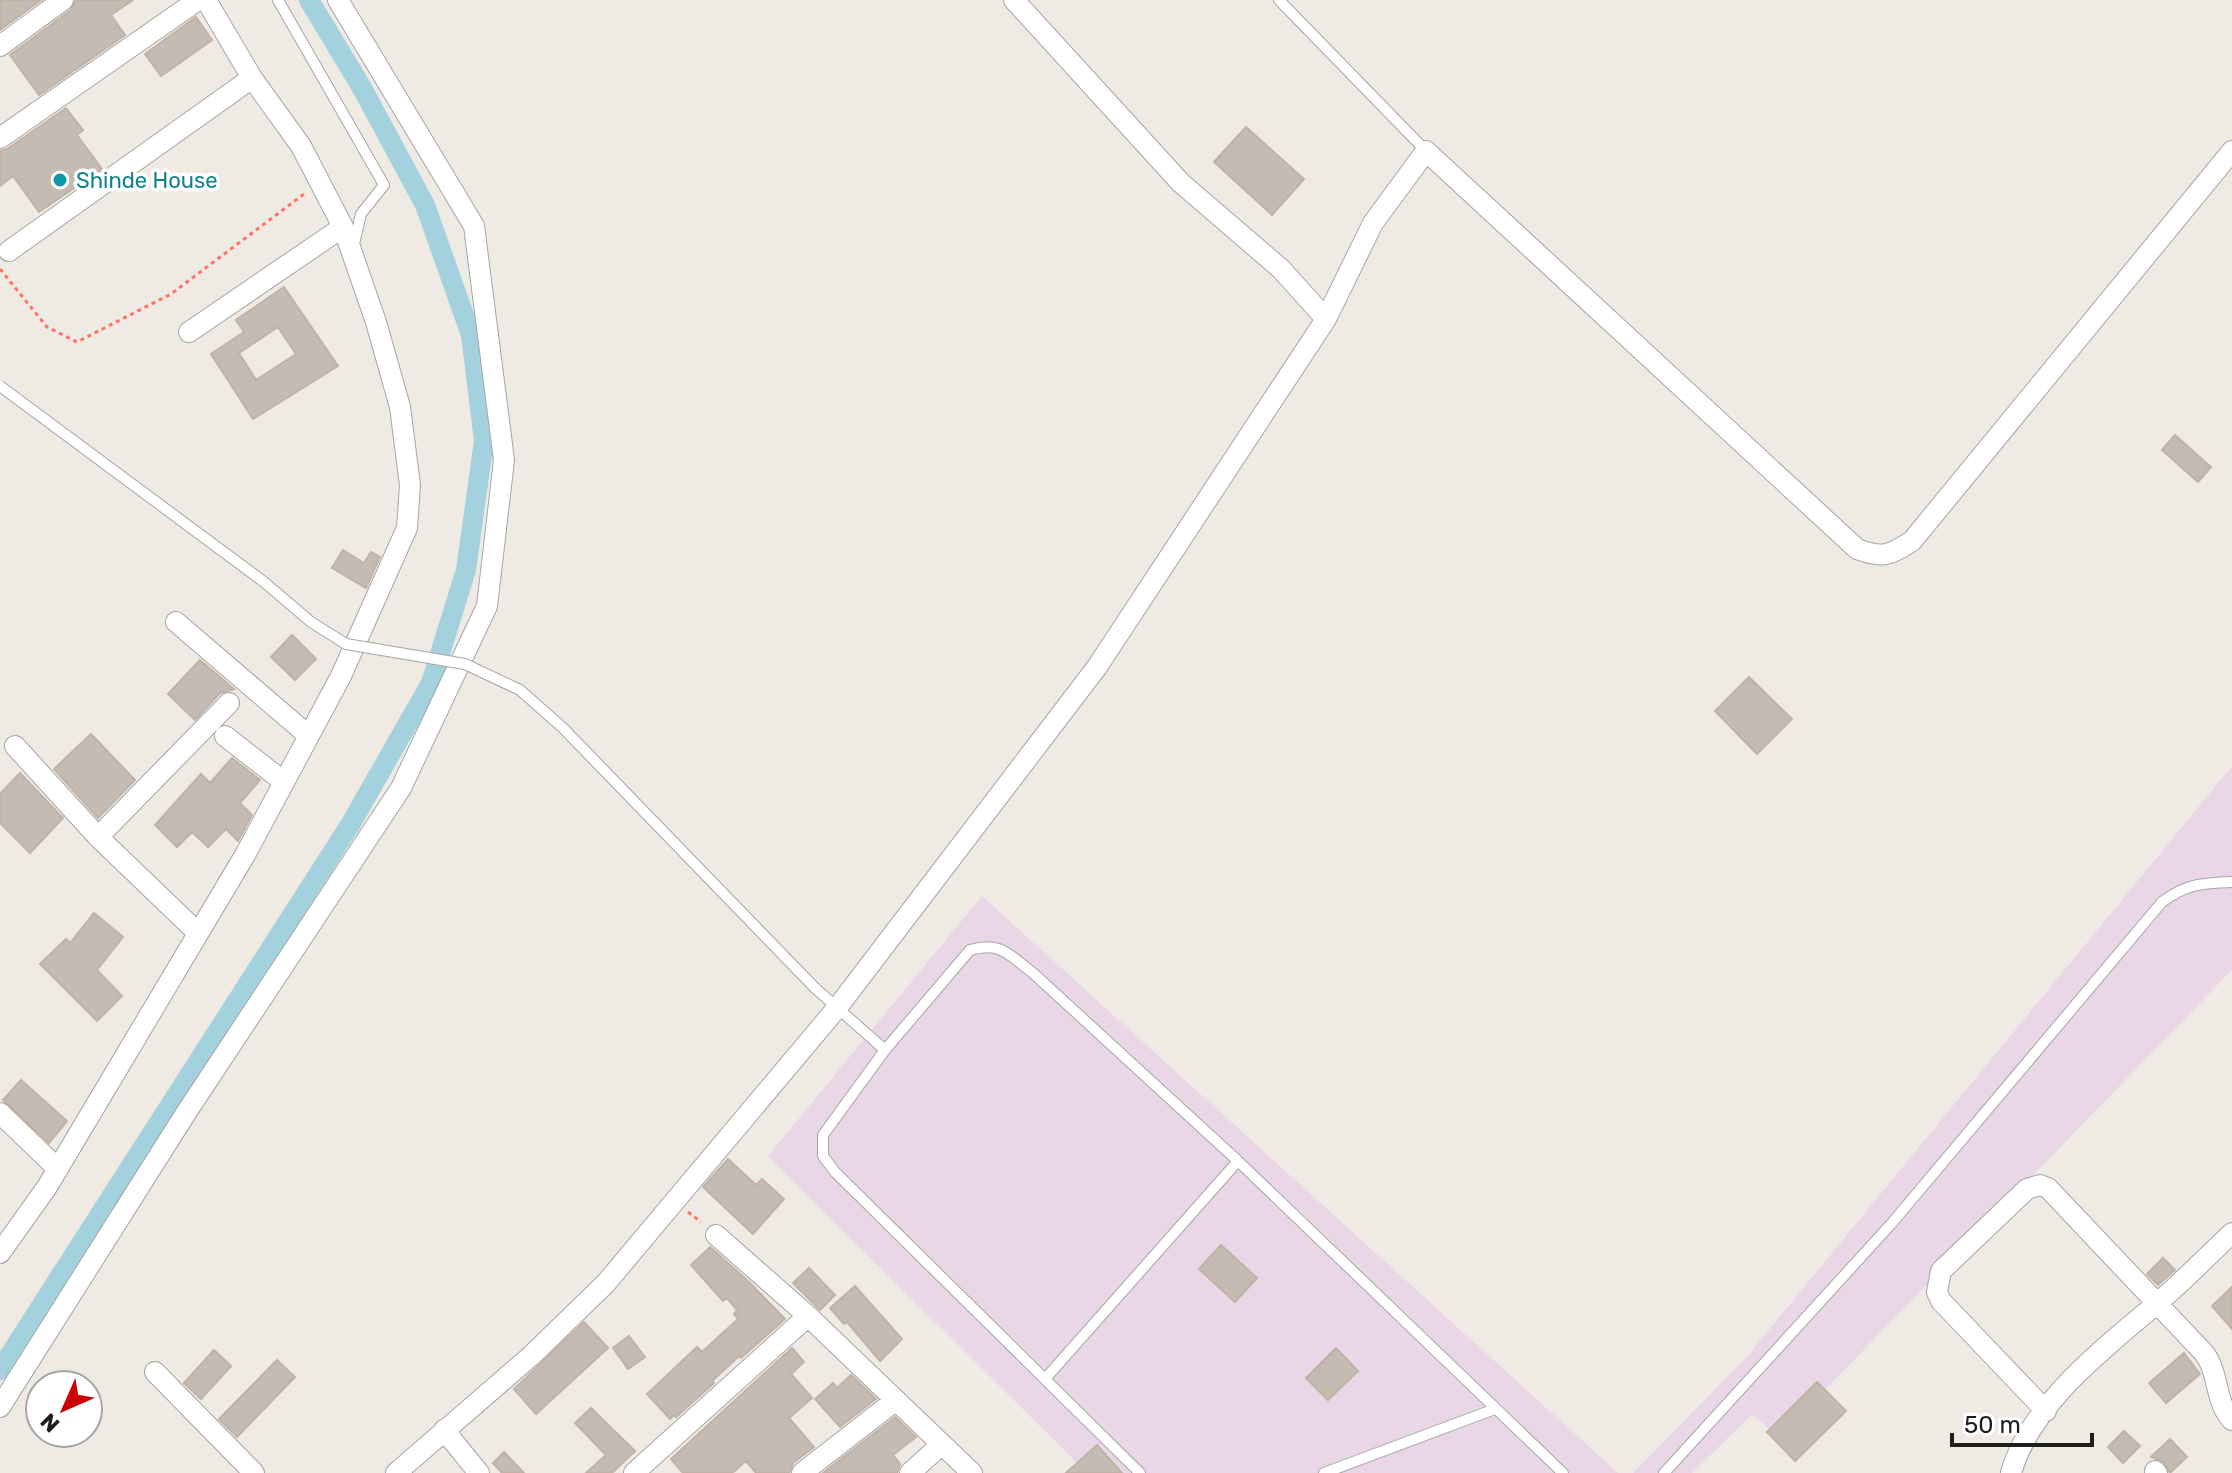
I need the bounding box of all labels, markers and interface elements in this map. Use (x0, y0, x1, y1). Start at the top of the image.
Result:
place label: Shinde House (76, 167, 218, 194)
marker: Shinde House (51, 171, 69, 189)
north arrow (24, 1369, 104, 1449)
scale bar (1952, 1397, 2092, 1447)
text: N (35, 1408, 65, 1438)
text: 50 m (1964, 1411, 2021, 1439)

